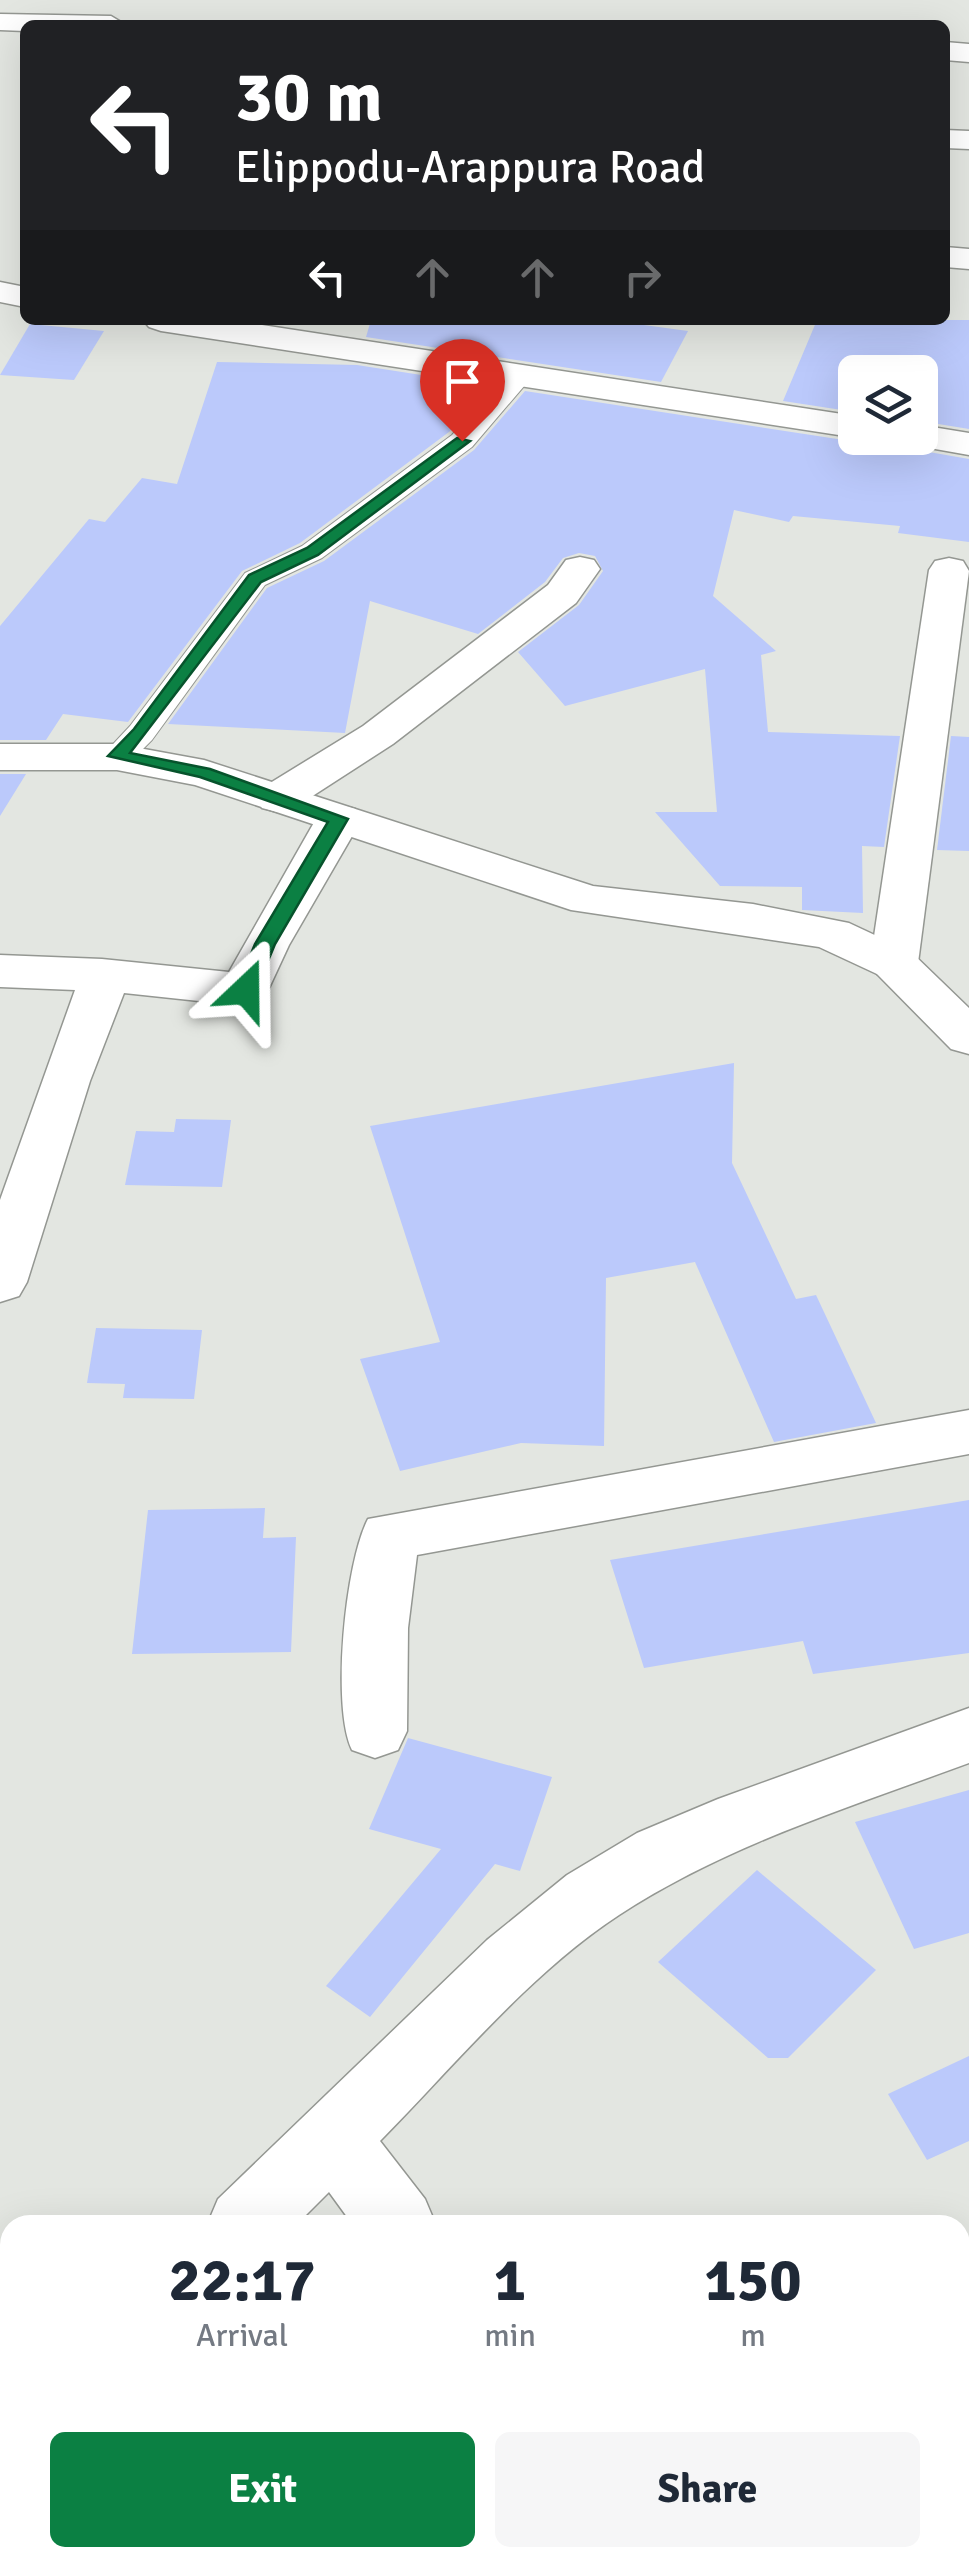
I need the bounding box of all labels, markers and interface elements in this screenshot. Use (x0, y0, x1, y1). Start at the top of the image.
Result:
text: 30 m (235, 54, 383, 140)
icon: left (70, 60, 200, 190)
text: Elippodu-Arappura Road (235, 140, 705, 195)
icon: left (300, 250, 355, 305)
icon: ahead (405, 250, 460, 305)
icon: ahead (510, 250, 565, 305)
icon: right (615, 250, 670, 305)
pin (420, 339, 505, 442)
icon: arrive (435, 354, 490, 409)
map controls (838, 355, 938, 455)
button: layers (838, 355, 938, 455)
position arrow (194, 938, 298, 1042)
text: 22:17 (168, 2244, 316, 2318)
text: 1 (494, 2244, 526, 2318)
text: 150 (704, 2244, 802, 2318)
text: Arrival (196, 2316, 288, 2355)
text: min (484, 2316, 536, 2355)
text: m (740, 2316, 766, 2355)
button: Exit (50, 2432, 475, 2547)
button: Share (495, 2432, 920, 2547)

